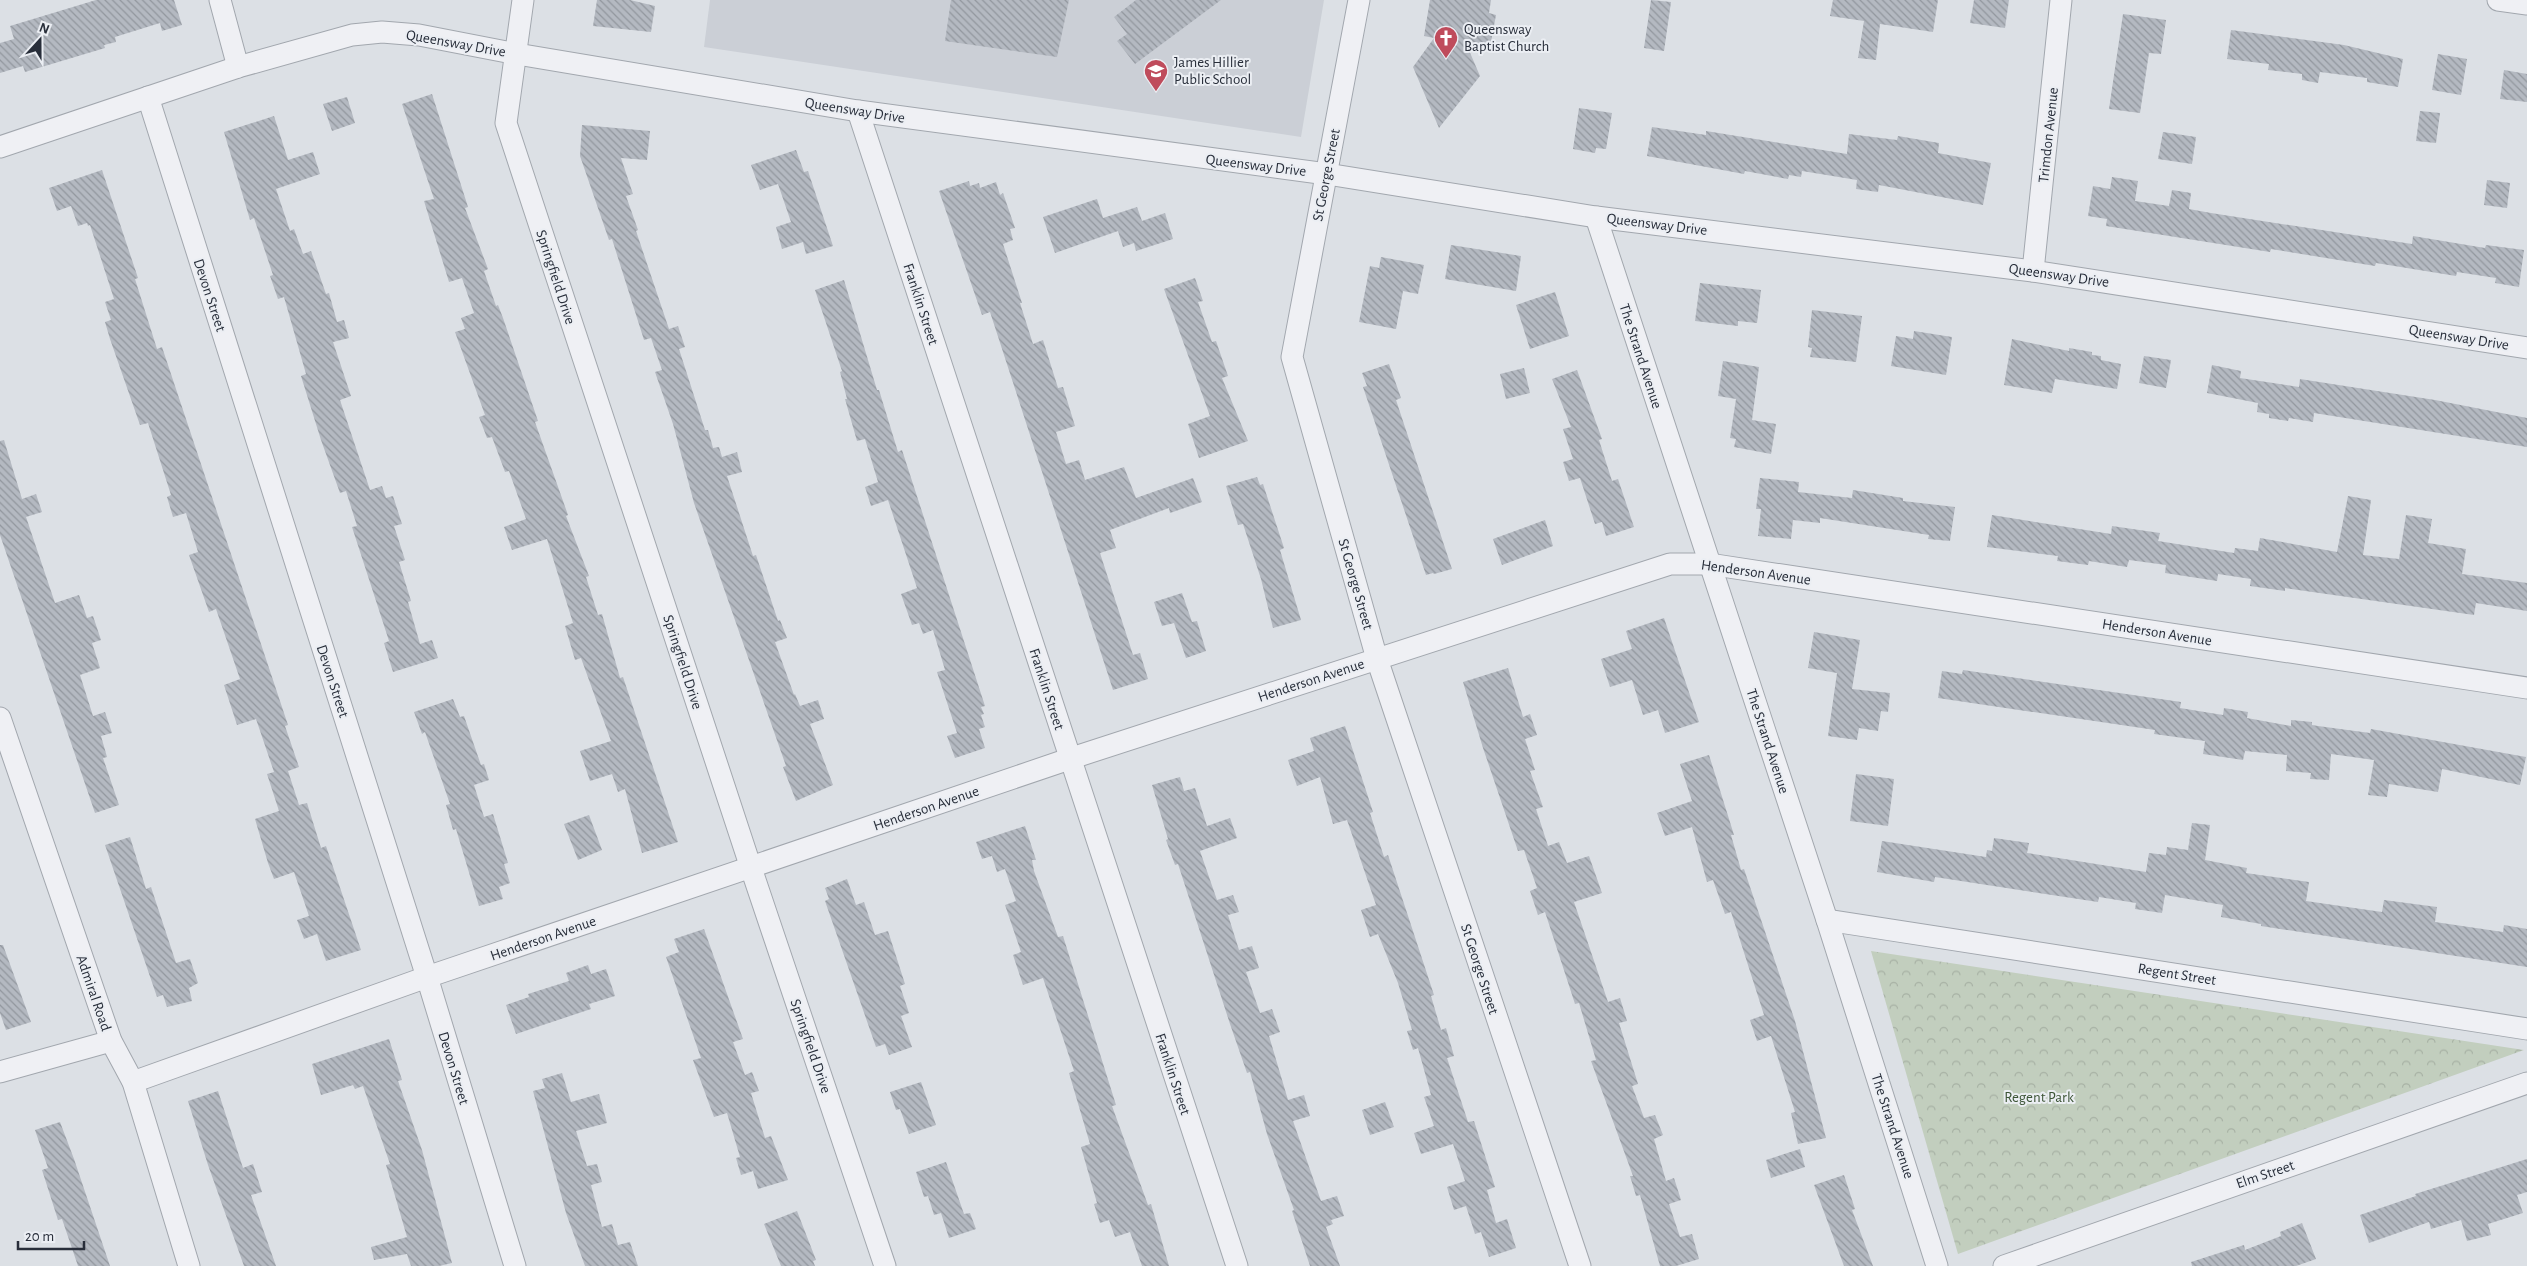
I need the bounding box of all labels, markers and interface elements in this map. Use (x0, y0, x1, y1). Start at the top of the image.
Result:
north arrow (15, 15, 65, 65)
text: N (37, 21, 51, 37)
place label: Queensway Baptist Church (1464, 22, 1549, 54)
church icon: Queensway Baptist Church (1433, 25, 1459, 59)
street label: Queensway Drive (405, 27, 507, 60)
place label: James Hillier Public School (1174, 55, 1251, 87)
school or university icon: James Hillier Public School (1143, 58, 1169, 92)
street label: Trimdon Avenue (2036, 87, 2061, 183)
street label: Queensway Drive (804, 95, 906, 126)
street label: St George Street (1310, 127, 1343, 223)
street label: Queensway Drive (1205, 152, 1307, 179)
street label: Queensway Drive (1606, 211, 1708, 238)
street label: Springfield Drive (533, 228, 578, 326)
street label: Devon Street (191, 257, 228, 334)
street label: Franklin Street (900, 261, 941, 347)
street label: Queensway Drive (2008, 261, 2110, 290)
street label: The Strand Avenue (1616, 302, 1665, 411)
street label: Queensway Drive (2408, 322, 2510, 353)
street label: St George Street (1335, 537, 1376, 632)
street label: Henderson Avenue (1700, 557, 1812, 588)
street label: Springfield Drive (660, 613, 705, 711)
street label: Henderson Avenue (2101, 616, 2213, 649)
street label: Devon Street (314, 643, 351, 720)
street label: Franklin Street (1026, 646, 1067, 732)
street label: Henderson Avenue (1256, 656, 1366, 705)
street label: The Strand Avenue (1743, 687, 1792, 796)
street label: Henderson Avenue (871, 783, 981, 834)
street label: Henderson Avenue (488, 913, 598, 964)
street label: St George Street (1458, 922, 1501, 1016)
street label: Admiral Road (74, 953, 114, 1033)
street label: Regent Street (2137, 961, 2217, 988)
street label: Springfield Drive (787, 997, 834, 1095)
street label: Devon Street (435, 1030, 472, 1107)
street label: Franklin Street (1152, 1031, 1193, 1117)
street label: The Strand Avenue (1868, 1072, 1917, 1181)
park label: Regent Park (2004, 1090, 2074, 1105)
street label: Elm Street (2234, 1157, 2297, 1191)
scale bar (18, 1218, 84, 1250)
text: 20 m (25, 1229, 54, 1244)

